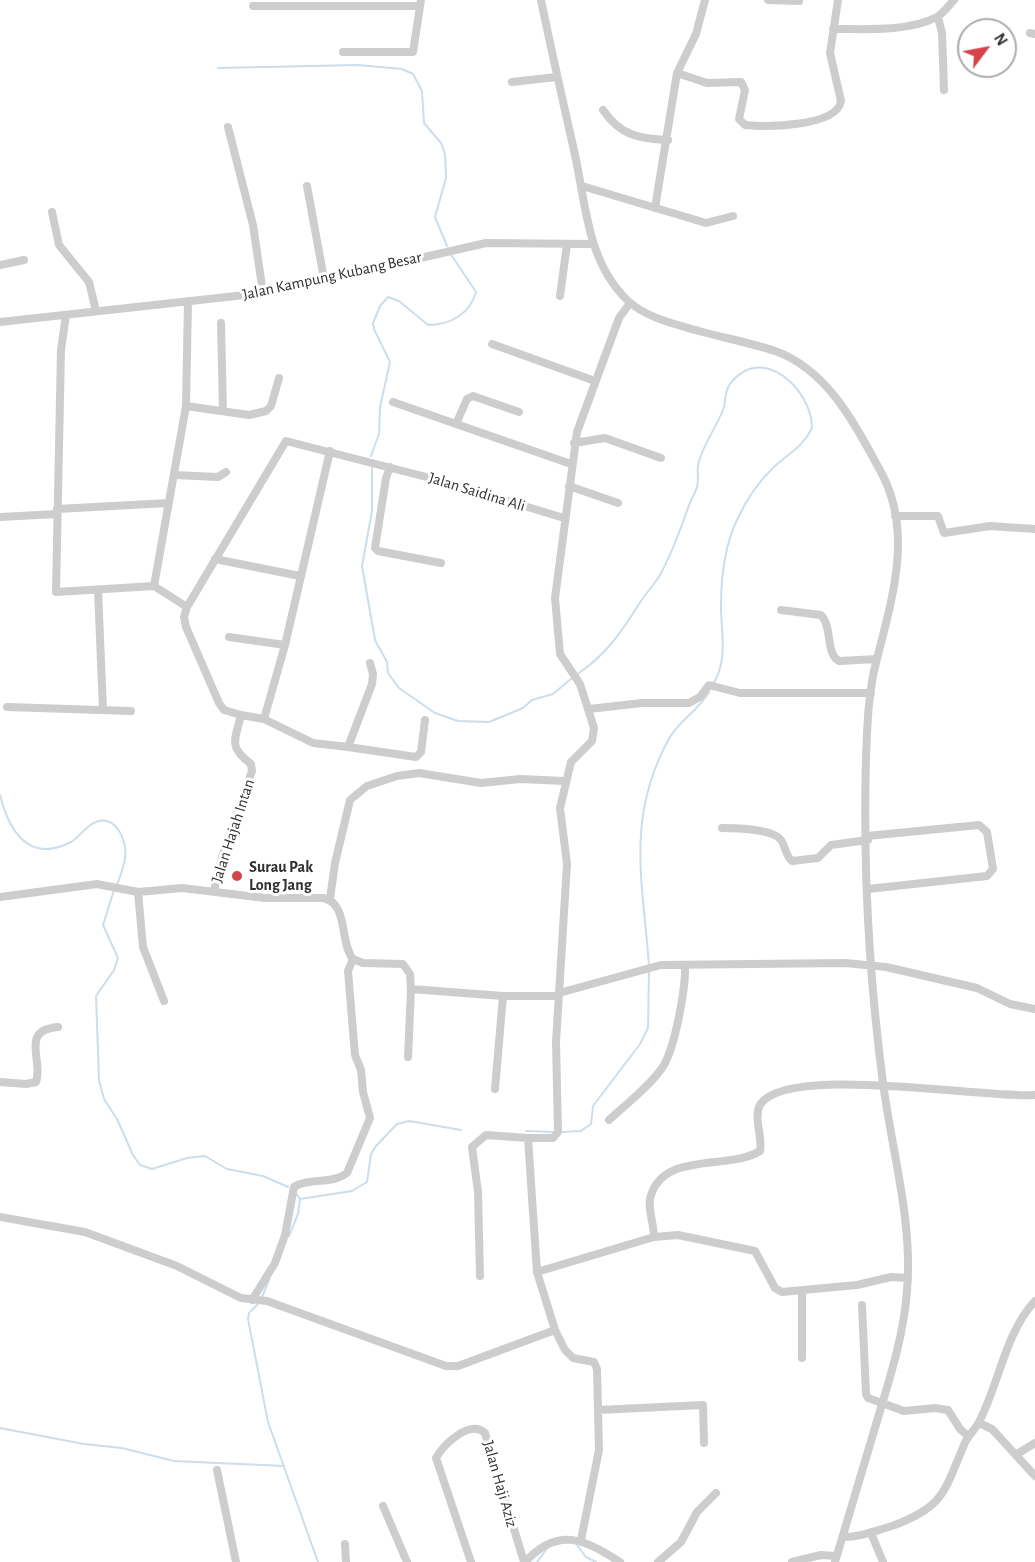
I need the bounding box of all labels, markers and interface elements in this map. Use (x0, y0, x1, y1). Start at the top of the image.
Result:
north arrow (957, 18, 1017, 78)
text: N (991, 31, 1010, 48)
street label: Jalan Kampung Kubang Besar (241, 248, 423, 304)
street label: Jalan Saidina Ali (426, 468, 528, 516)
street label: Jalan Hajah Intan (207, 777, 259, 885)
place label: Surau Pak Long Jang (249, 857, 313, 895)
marker: Surau Pak Long Jang (230, 869, 244, 883)
street label: Jalan Haji Aziz (478, 1438, 522, 1530)

